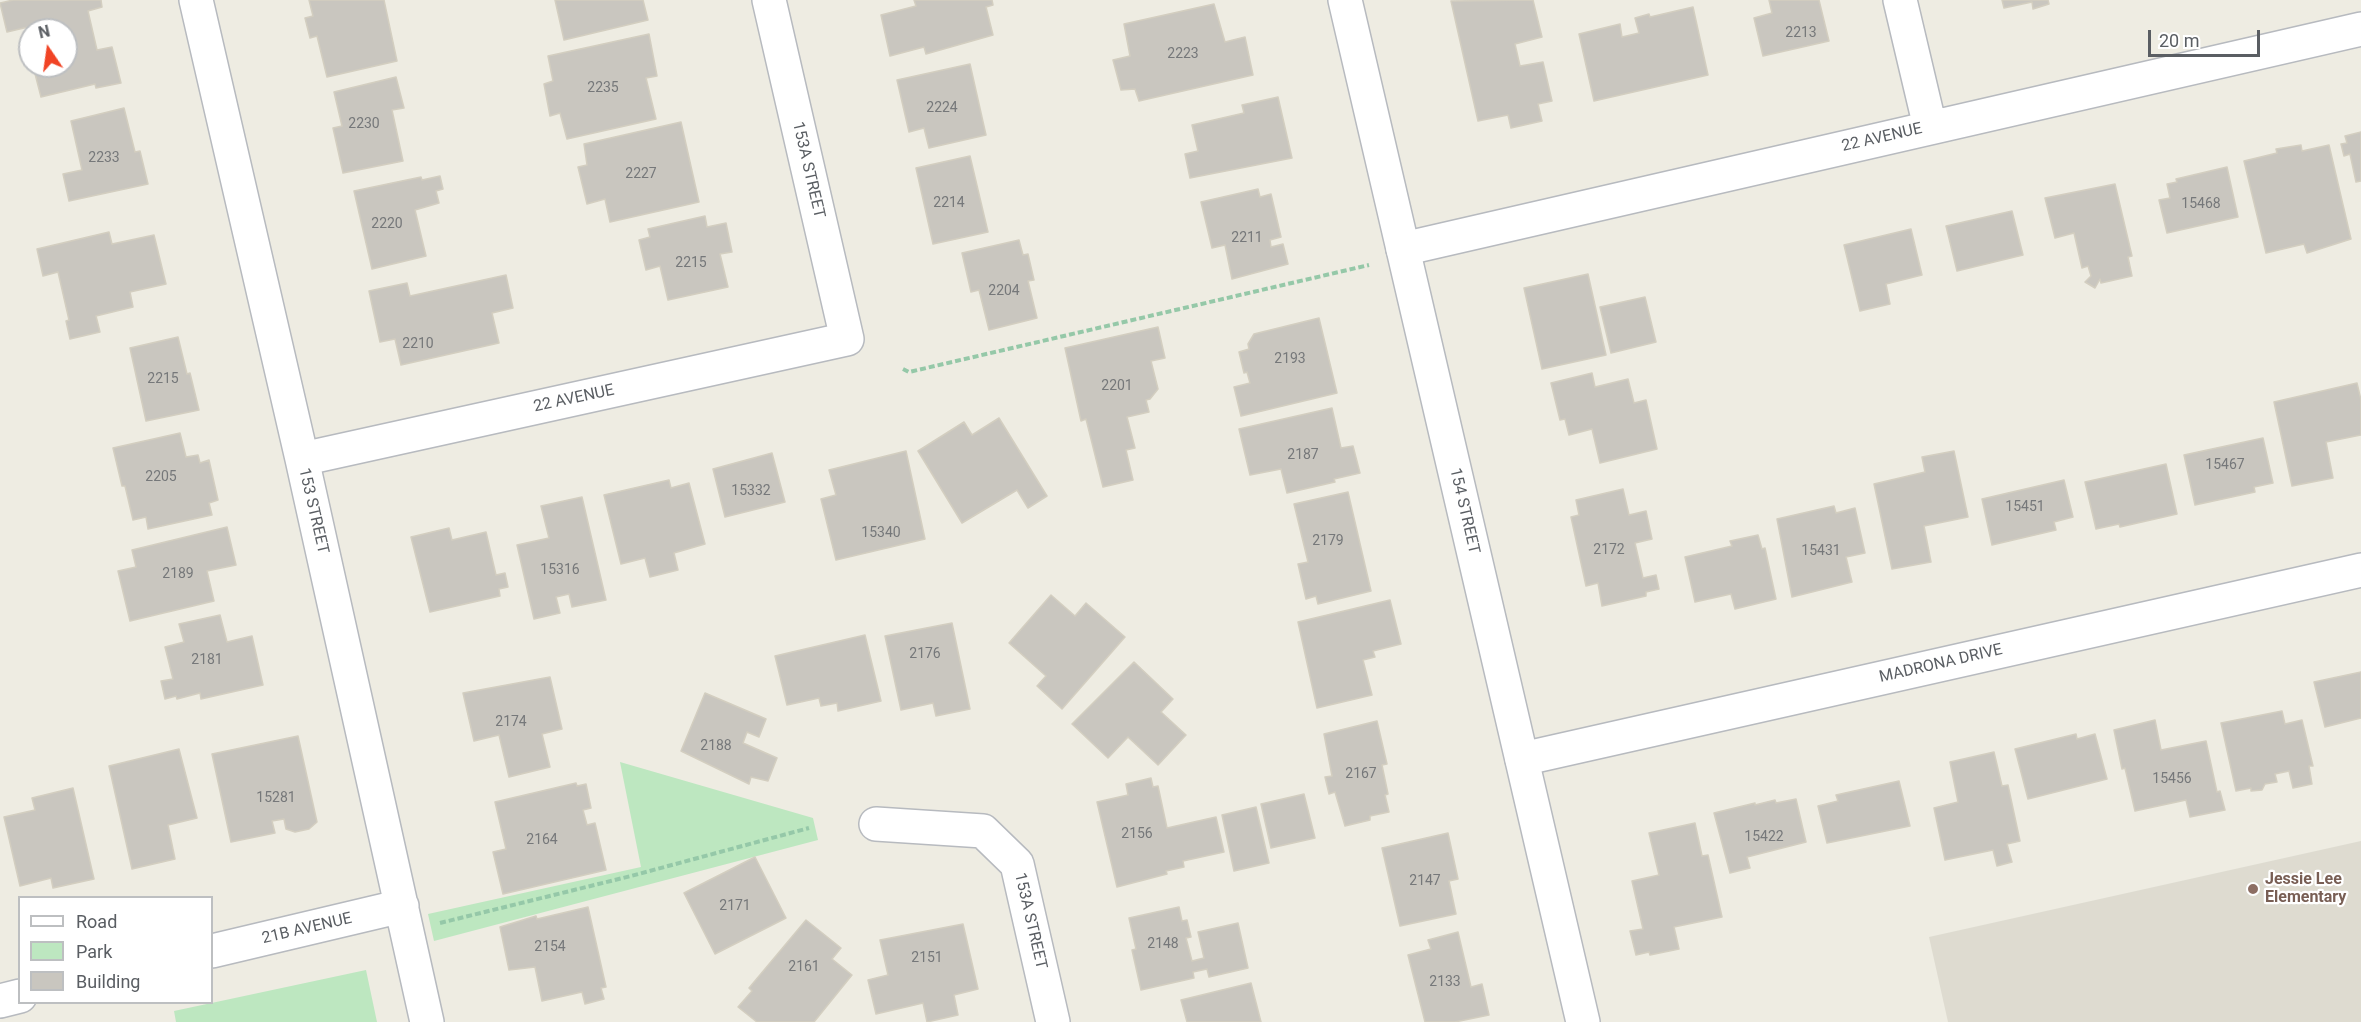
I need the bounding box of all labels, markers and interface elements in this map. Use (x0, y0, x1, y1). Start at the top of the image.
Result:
north arrow (18, 18, 78, 78)
scale bar (2151, 18, 2264, 56)
text: N (37, 21, 52, 42)
house number: 2213 (1785, 25, 1817, 41)
text: 20 m (2159, 30, 2199, 51)
house number: 2223 (1167, 46, 1199, 62)
house number: 2235 (587, 80, 619, 96)
house number: 2224 (926, 100, 958, 116)
house number: 2230 (348, 116, 380, 132)
street label: 22 AVENUE (1840, 119, 1924, 157)
street label: 153A STREET (788, 120, 828, 220)
house number: 2233 (88, 150, 120, 166)
house number: 2227 (625, 166, 657, 182)
house number: 2214 (933, 195, 965, 211)
house number: 15468 (2181, 196, 2221, 212)
house number: 2220 (371, 216, 403, 232)
house number: 2211 (1231, 230, 1263, 246)
house number: 2215 (675, 255, 707, 271)
house number: 2204 (988, 283, 1020, 299)
house number: 2210 (402, 336, 434, 352)
house number: 2193 (1274, 351, 1306, 367)
house number: 2215 (147, 371, 179, 387)
house number: 2201 (1101, 378, 1133, 394)
street label: 22 AVENUE (532, 381, 616, 417)
house number: 2187 (1287, 447, 1319, 463)
house number: 15467 (2205, 457, 2245, 473)
street label: 153 STREET (294, 466, 332, 556)
street label: 154 STREET (1445, 466, 1483, 556)
house number: 2205 (145, 469, 177, 485)
house number: 15332 (731, 483, 771, 499)
house number: 15451 (2005, 499, 2045, 515)
house number: 15340 (861, 525, 901, 541)
house number: 2179 (1312, 533, 1344, 549)
house number: 2172 (1593, 542, 1625, 558)
house number: 15431 (1801, 543, 1841, 559)
house number: 15316 (540, 562, 580, 578)
house number: 2189 (162, 566, 194, 582)
street label: MADRONA DRIVE (1878, 640, 2004, 688)
house number: 2176 (909, 646, 941, 662)
house number: 2181 (191, 652, 223, 668)
house number: 2174 (495, 714, 527, 730)
house number: 2188 (700, 738, 732, 754)
house number: 2167 (1345, 766, 1377, 782)
house number: 15456 (2152, 771, 2192, 787)
house number: 15281 (256, 790, 296, 806)
house number: 2156 (1121, 826, 1153, 842)
house number: 15422 (1744, 829, 1784, 845)
house number: 2164 (526, 832, 558, 848)
place label: Jessie Lee Elementary (2265, 870, 2346, 908)
street label: 153A STREET (1010, 871, 1050, 971)
house number: 2147 (1409, 873, 1441, 889)
marker: Jessie Lee Elementary (2246, 882, 2260, 896)
legend (18, 896, 213, 1004)
house number: 2171 (719, 898, 751, 914)
street label: 21B AVENUE (260, 909, 354, 949)
text: Road (76, 911, 117, 932)
house number: 2148 (1147, 936, 1179, 952)
house number: 2154 (534, 939, 566, 955)
text: Park (76, 941, 112, 962)
house number: 2151 (911, 950, 943, 966)
house number: 2161 (788, 959, 820, 975)
text: Building (76, 971, 140, 992)
house number: 2133 (1429, 974, 1461, 990)

